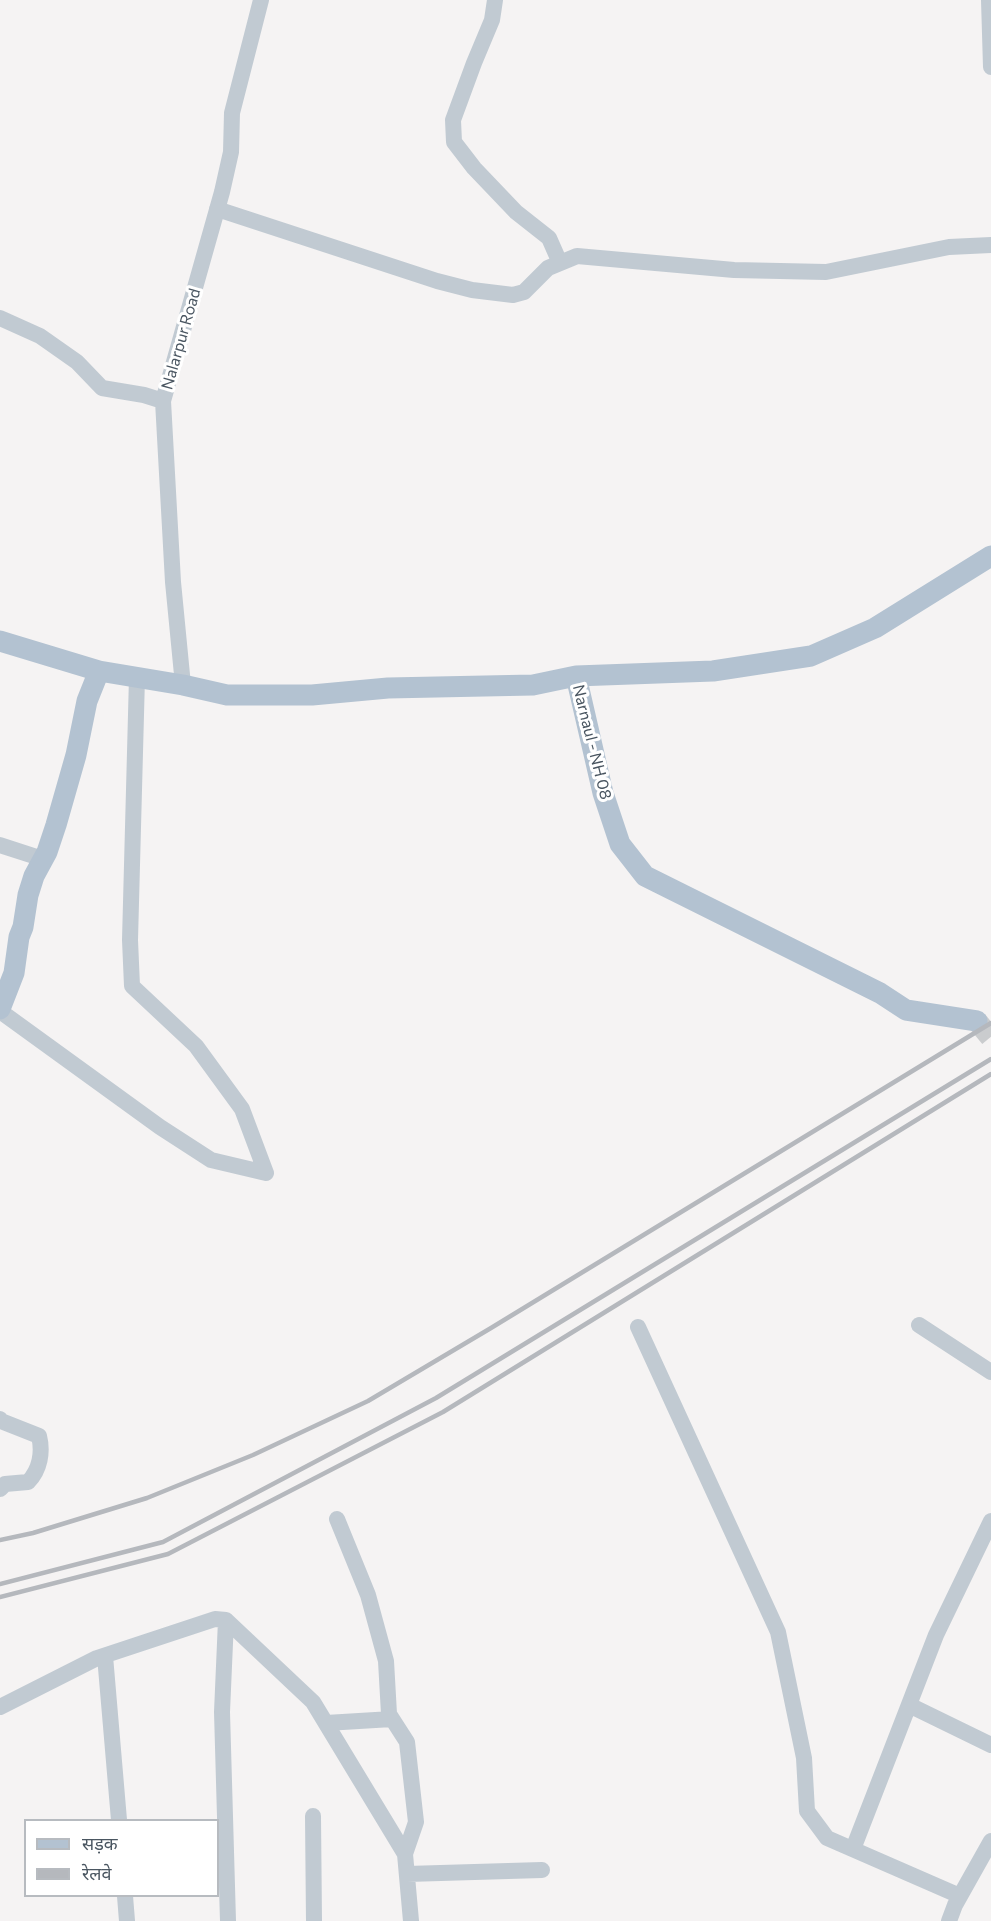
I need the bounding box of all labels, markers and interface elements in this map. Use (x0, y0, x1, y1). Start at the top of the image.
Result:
street label: Nalarpur Road (157, 286, 205, 392)
street label: Narnaul - NH 08 (568, 683, 616, 801)
legend (24, 1819, 219, 1897)
text: सड़क (82, 1832, 118, 1854)
text: रेलवे (82, 1862, 112, 1884)

